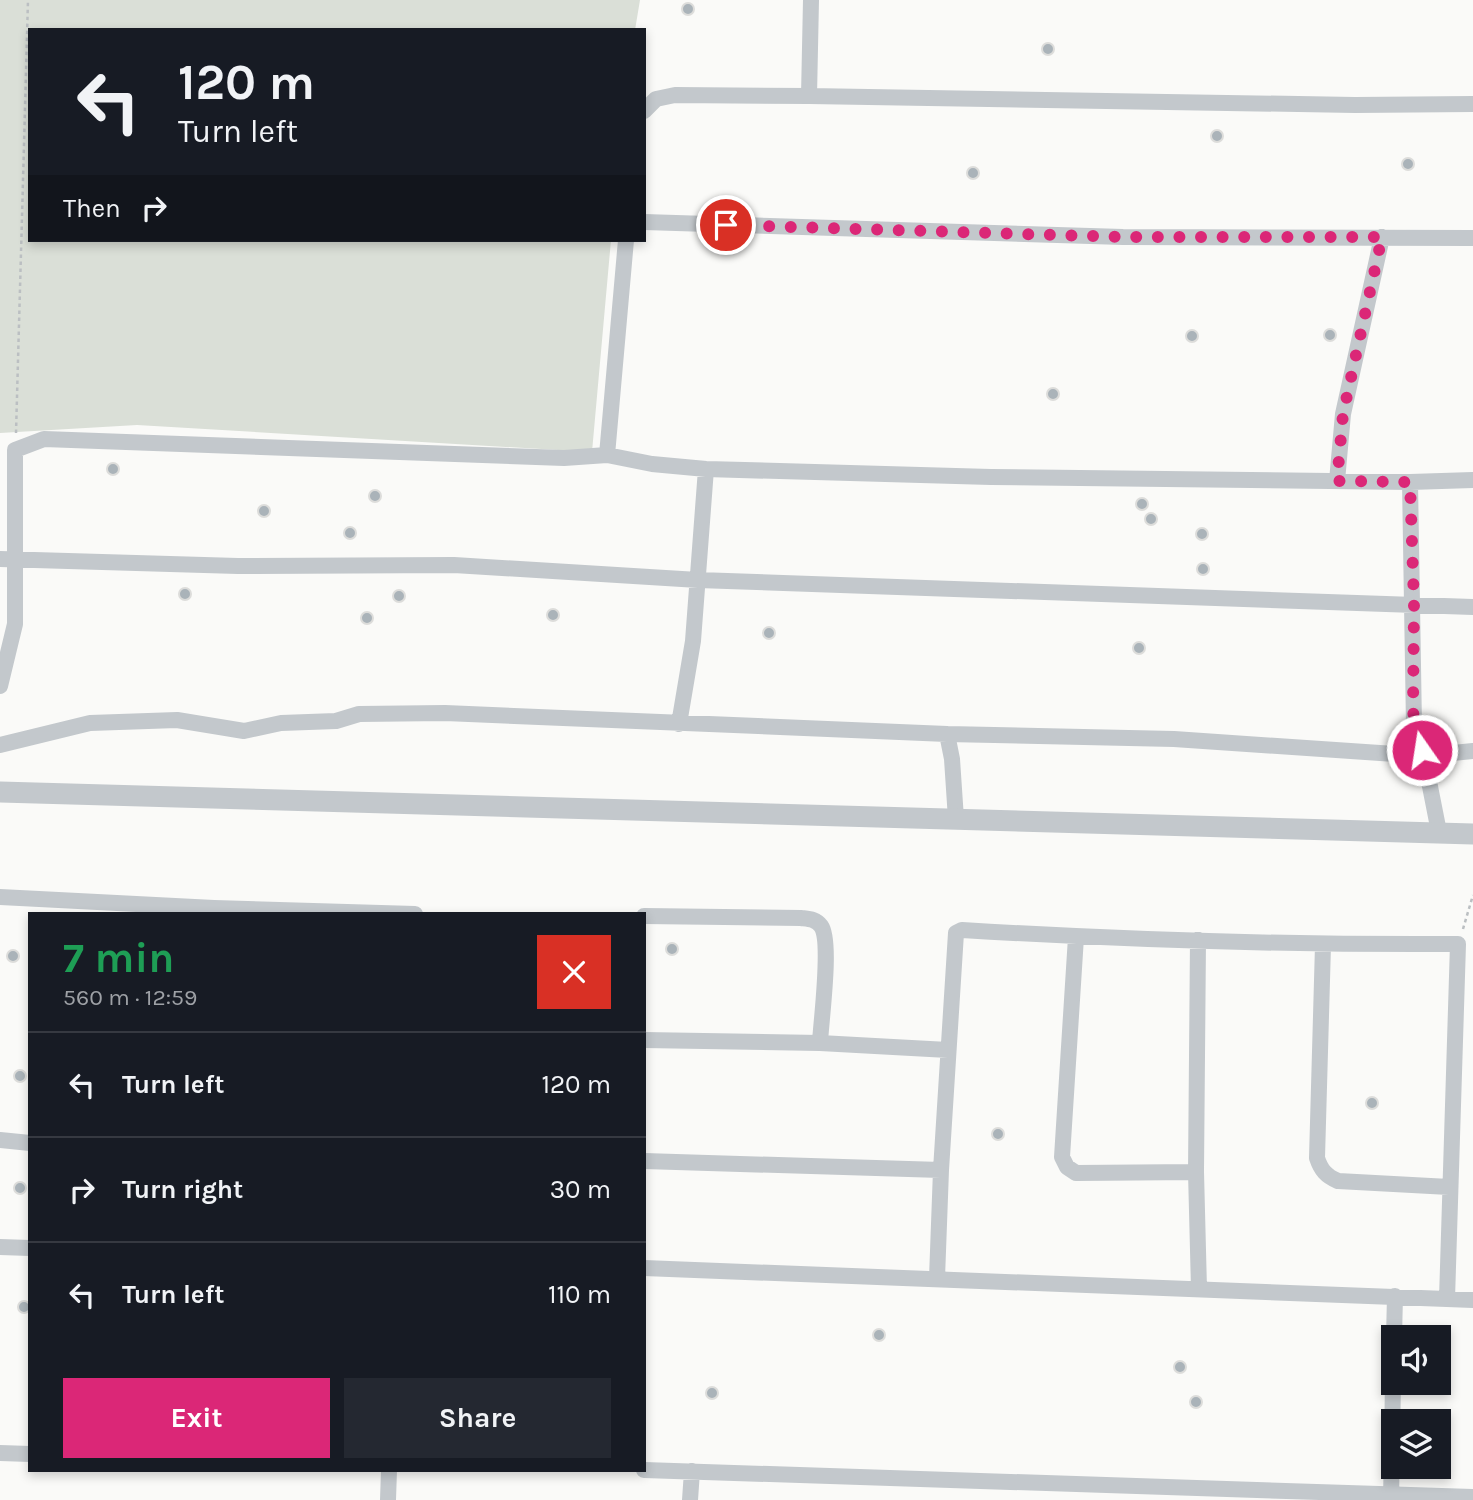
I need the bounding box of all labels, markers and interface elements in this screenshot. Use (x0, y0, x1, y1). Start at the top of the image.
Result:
text: 120 m (178, 54, 315, 111)
icon: left (63, 56, 154, 147)
text: Turn left (178, 113, 298, 150)
icon: right (135, 189, 173, 227)
text: Then (63, 193, 121, 224)
pin (696, 195, 756, 255)
icon: arrive (707, 206, 745, 244)
position arrow (1385, 713, 1459, 787)
text: 7 min (63, 933, 174, 983)
button: close (537, 935, 611, 1009)
text: 560 m · 12:59 (63, 984, 197, 1011)
icon: left (63, 1066, 101, 1104)
text: Turn left (122, 1069, 224, 1100)
text: 120 m (541, 1069, 611, 1100)
icon: right (63, 1171, 101, 1209)
text: Turn right (122, 1174, 243, 1205)
text: 30 m (550, 1174, 611, 1205)
icon: left (63, 1276, 101, 1314)
text: Turn left (122, 1279, 224, 1310)
text: 110 m (548, 1279, 611, 1310)
map controls (1381, 1325, 1451, 1479)
button: sound (1381, 1325, 1451, 1395)
button: Exit (63, 1378, 330, 1458)
button: Share (344, 1378, 611, 1458)
button: layers (1381, 1409, 1451, 1479)

